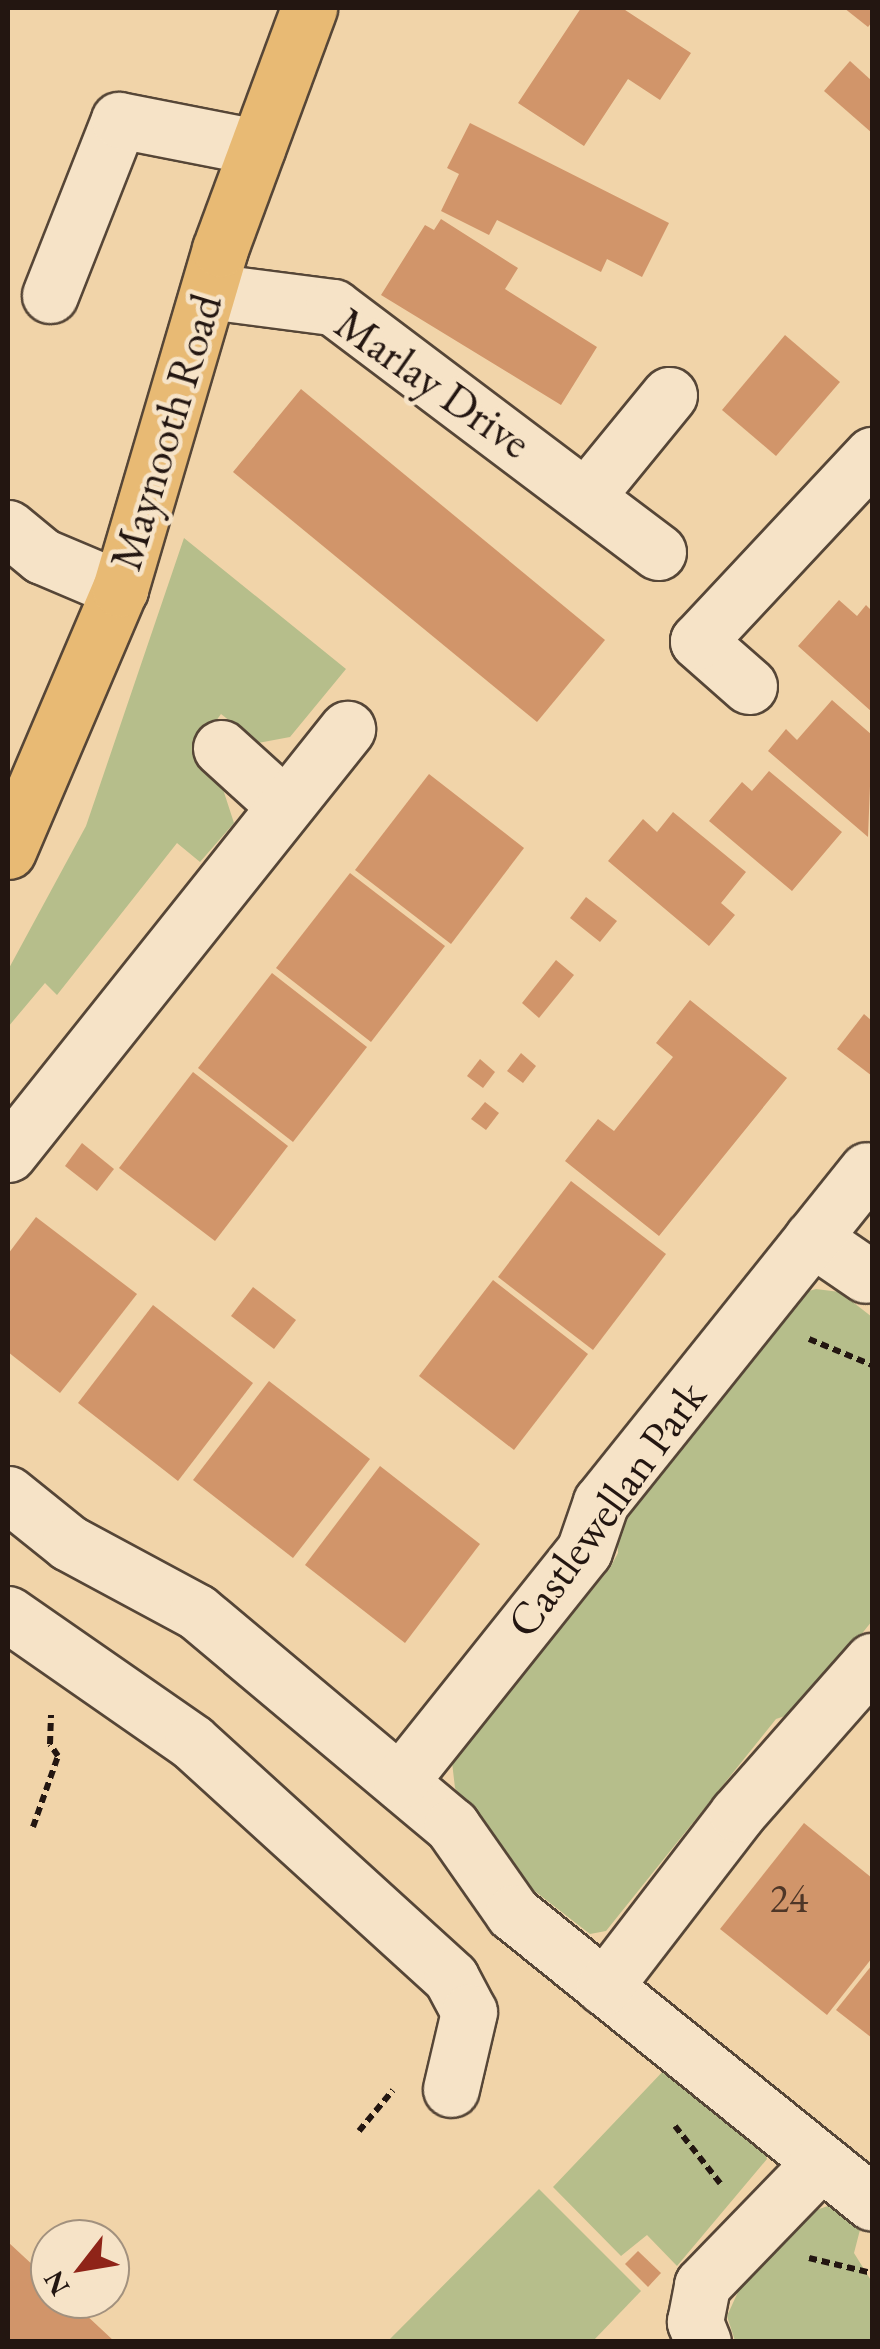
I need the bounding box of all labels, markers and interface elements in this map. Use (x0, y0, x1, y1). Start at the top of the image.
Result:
street label: Maynooth Road (98, 288, 234, 576)
street label: Marlay Drive (325, 296, 541, 470)
street label: Castlewellan Park (495, 1370, 717, 1648)
house number: 24 (770, 1874, 808, 1922)
north arrow (30, 2219, 130, 2319)
text: N (35, 2264, 77, 2302)

